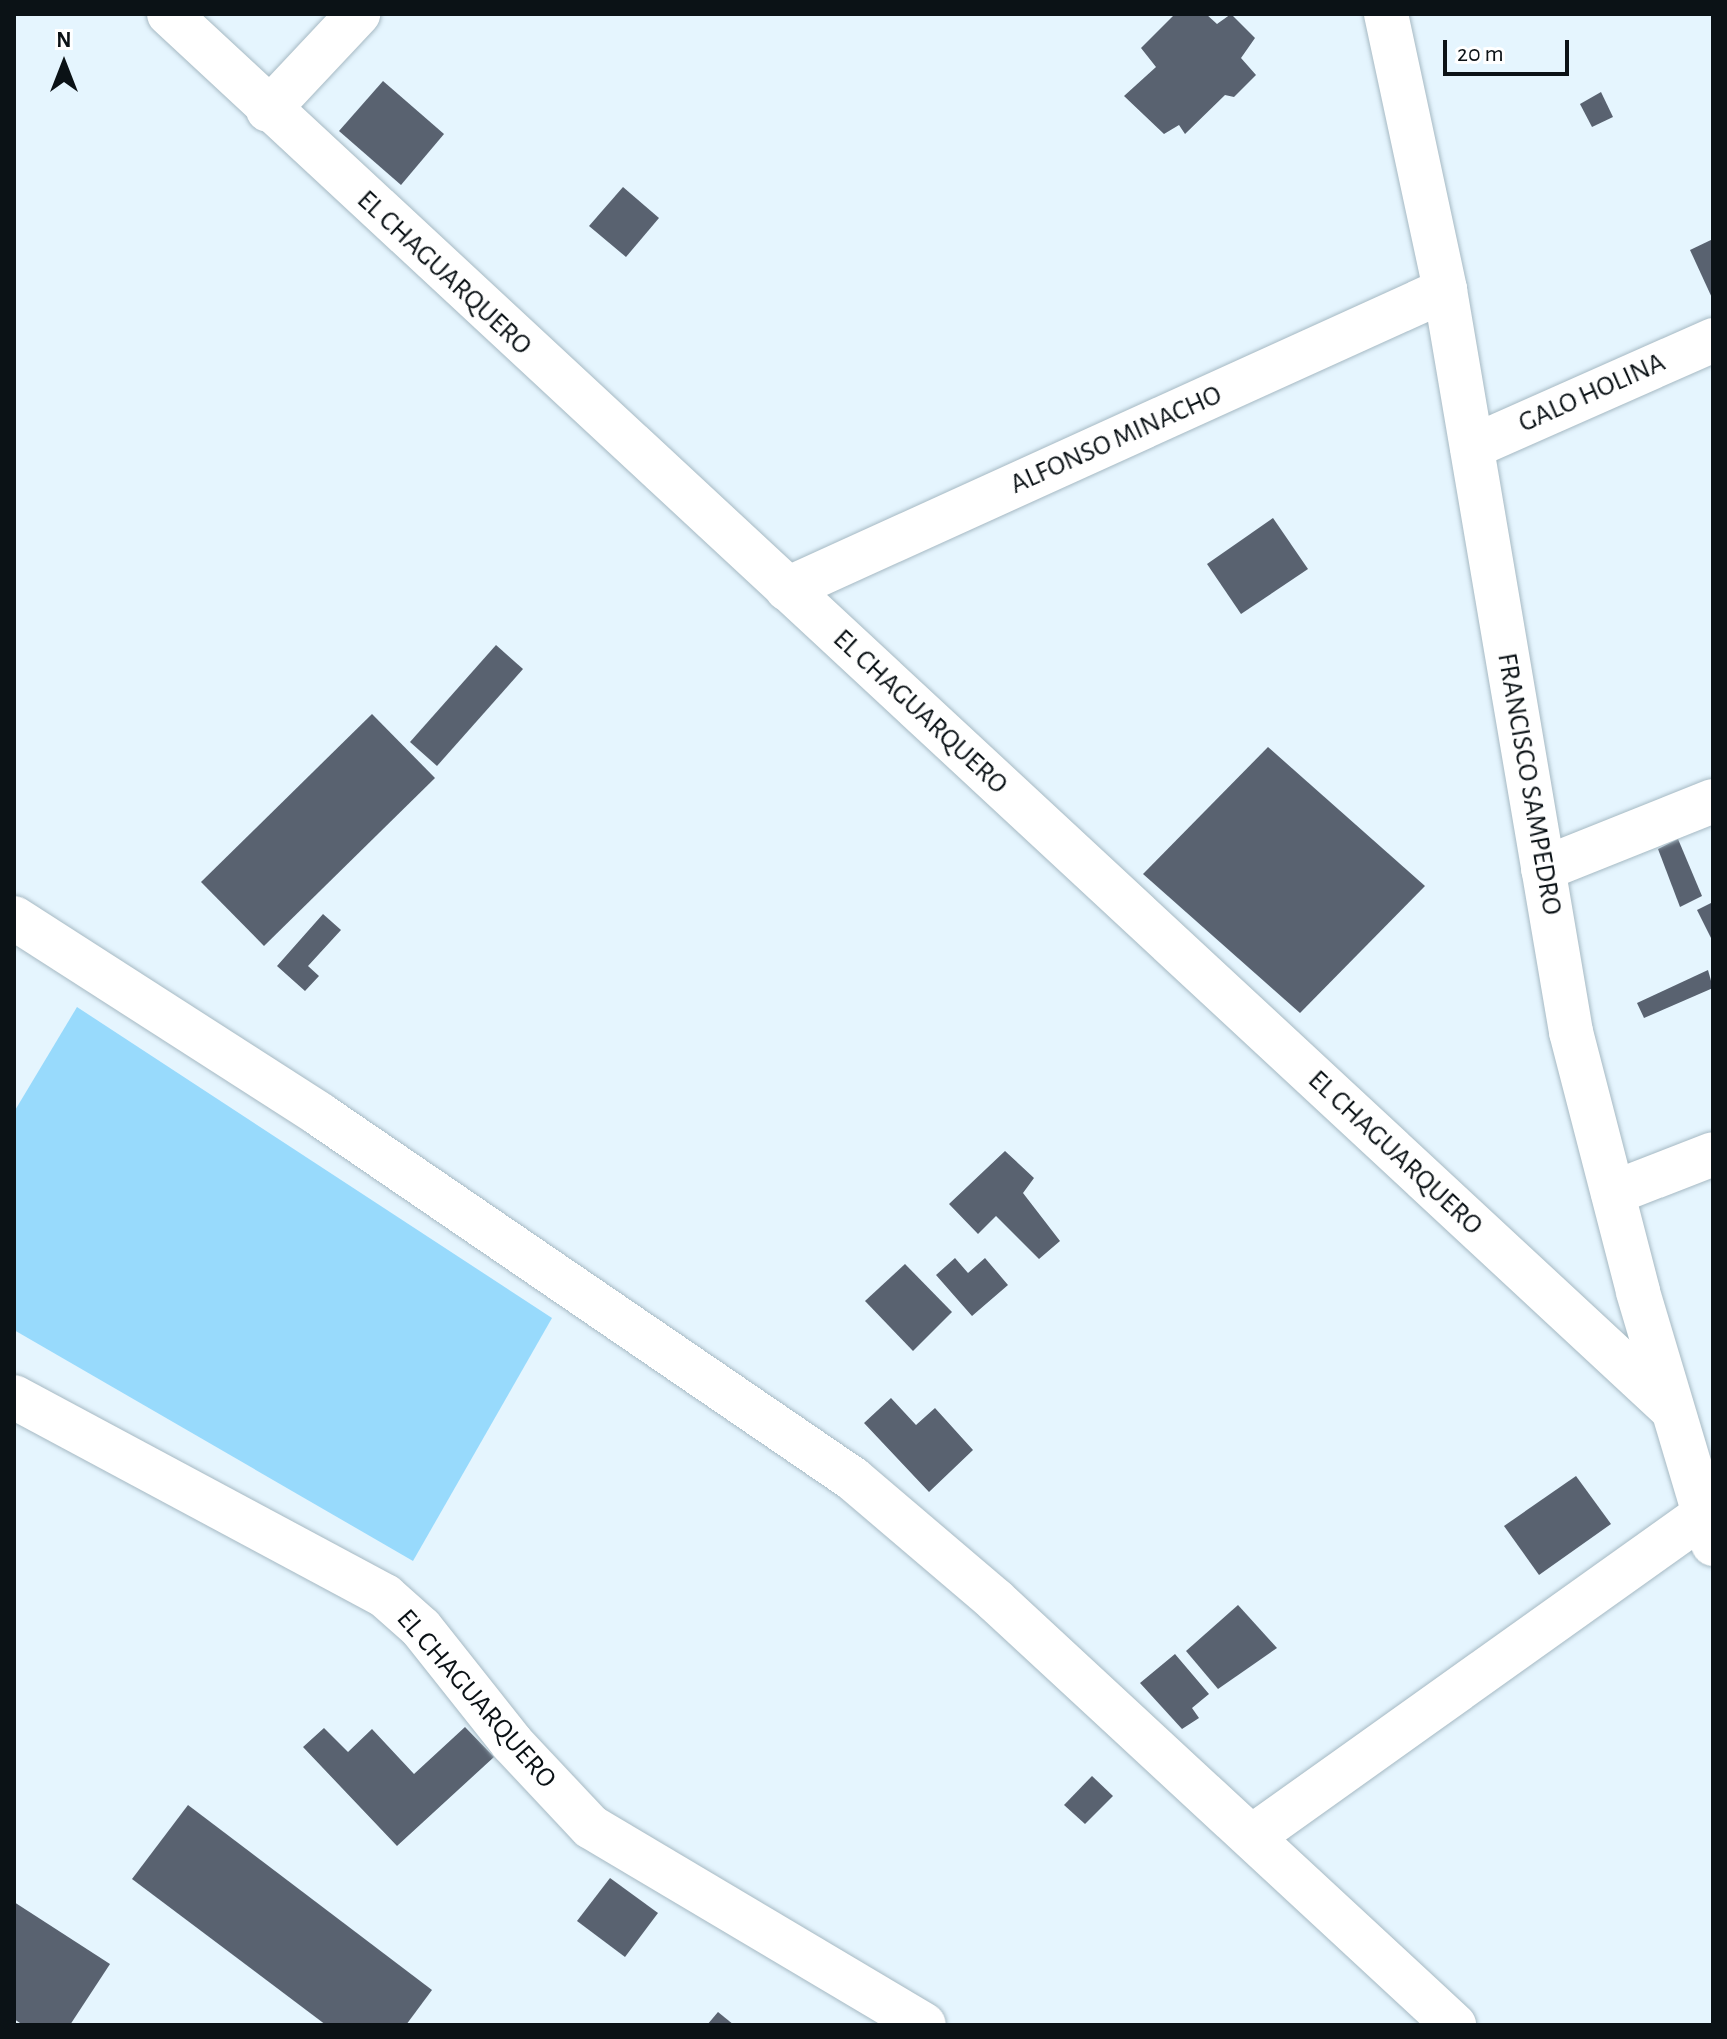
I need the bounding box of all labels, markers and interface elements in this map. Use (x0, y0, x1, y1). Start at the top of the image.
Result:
north arrow (24, 24, 104, 104)
scale bar (1447, 24, 1573, 74)
text: N (56, 29, 72, 51)
text: 20 m (1457, 42, 1504, 66)
street label: EL CHAGUARQUERO (350, 183, 538, 363)
street label: GALO HOLINA (1513, 346, 1671, 440)
street label: ALFONSO MINACHO (1005, 378, 1227, 502)
street label: EL CHAGUARQUERO (826, 622, 1014, 802)
street label: FRANCISCO SAMPEDRO (1489, 650, 1569, 918)
street label: EL CHAGUARQUERO (1301, 1063, 1489, 1243)
street label: EL CHAGUARQUERO (389, 1602, 563, 1796)

